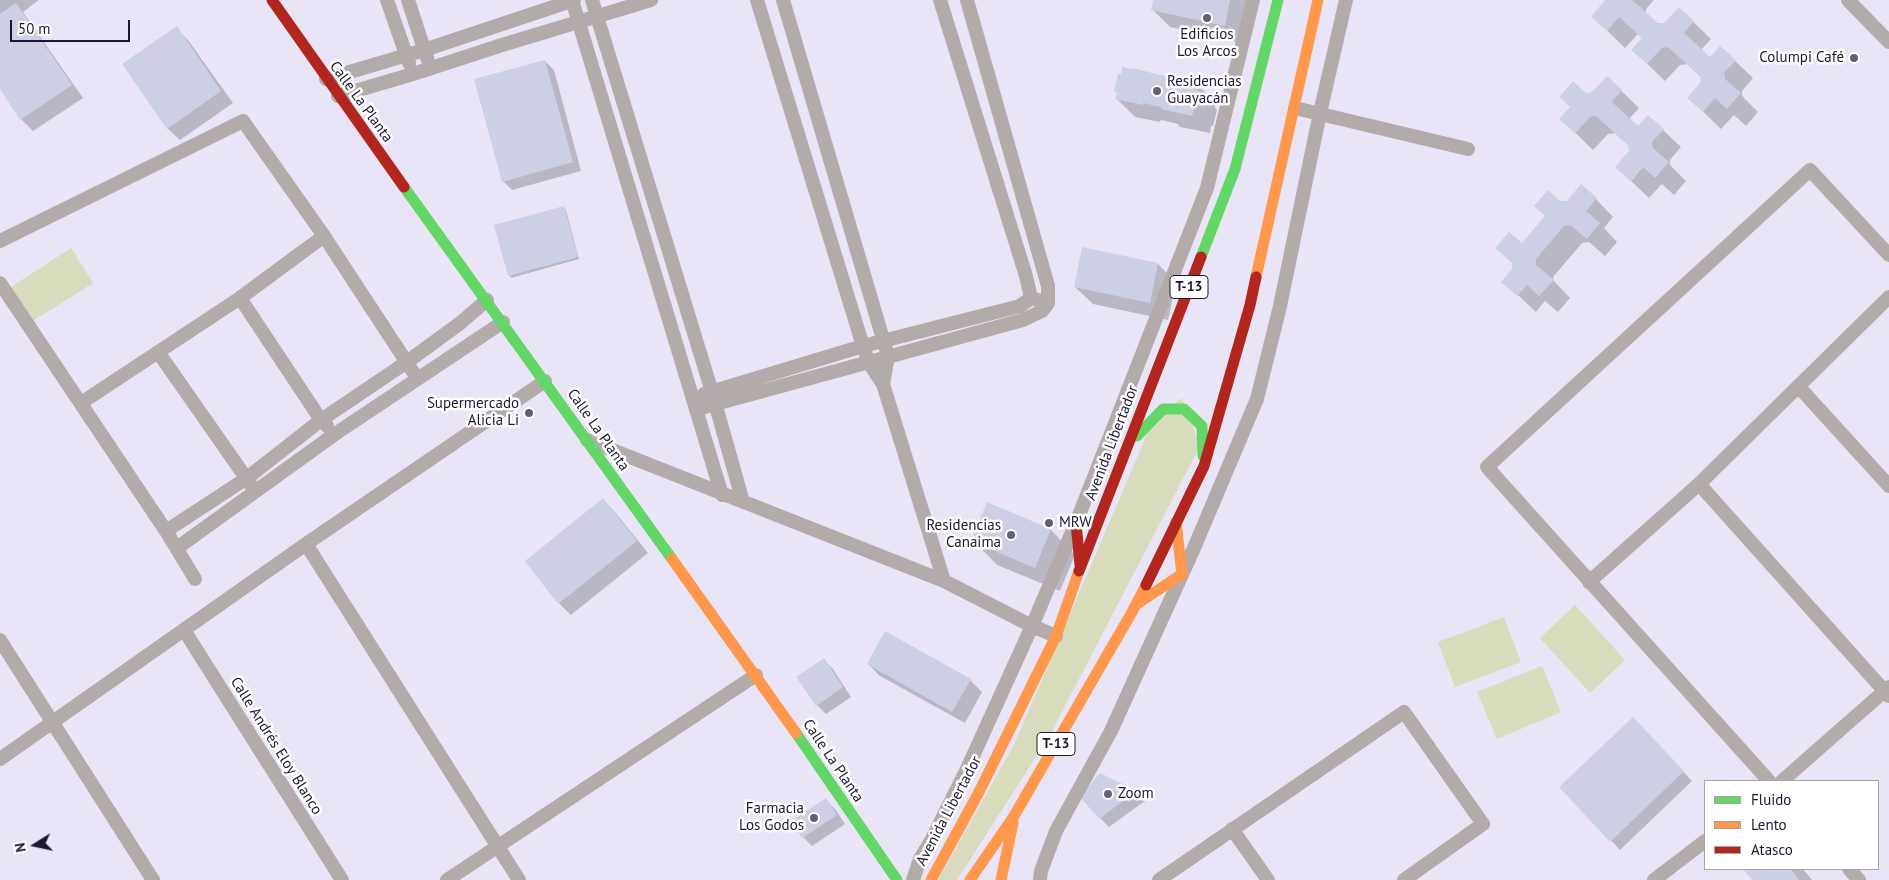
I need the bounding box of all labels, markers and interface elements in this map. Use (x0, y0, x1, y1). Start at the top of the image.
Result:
scale bar (12, 10, 132, 42)
marker: Edificios Los Arcos (1201, 12, 1213, 24)
text: 50 m (18, 19, 51, 38)
place label: Edificios Los Arcos (1177, 26, 1237, 61)
place label: Columpi Café (1759, 49, 1844, 67)
marker: Columpi Café (1848, 52, 1860, 64)
street label: Calle La Planta (326, 58, 396, 146)
place label: Residencias Guayacán (1167, 73, 1242, 108)
marker: Residencias Guayacán (1151, 85, 1163, 97)
road number: T-13 (1170, 276, 1208, 298)
street label: Avenida Libertador (1082, 383, 1142, 503)
street label: Calle La Planta (563, 386, 633, 474)
place label: Supermercado Alicia Li (427, 395, 519, 430)
marker: Supermercado Alicia Li (523, 407, 535, 419)
place label: MRW (1059, 514, 1092, 532)
place label: Residencias Canaima (926, 517, 1001, 552)
marker: MRW (1043, 517, 1055, 529)
marker: Residencias Canaima (1005, 529, 1017, 541)
street label: Calle Andrés Eloy Blanco (226, 674, 326, 818)
street label: Calle La Planta (799, 716, 867, 806)
road number: T-13 (1037, 732, 1075, 756)
street label: Avenida Libertador (913, 753, 985, 869)
legend (1704, 780, 1879, 870)
place label: Zoom (1118, 785, 1154, 803)
marker: Zoom (1102, 788, 1114, 800)
text: Fluido (1751, 790, 1791, 809)
place label: Farmacia Los Godos (739, 800, 804, 835)
marker: Farmacia Los Godos (808, 812, 820, 824)
text: Lento (1751, 815, 1787, 834)
north arrow (10, 820, 60, 870)
text: Atasco (1751, 840, 1793, 859)
text: N (11, 842, 30, 854)

